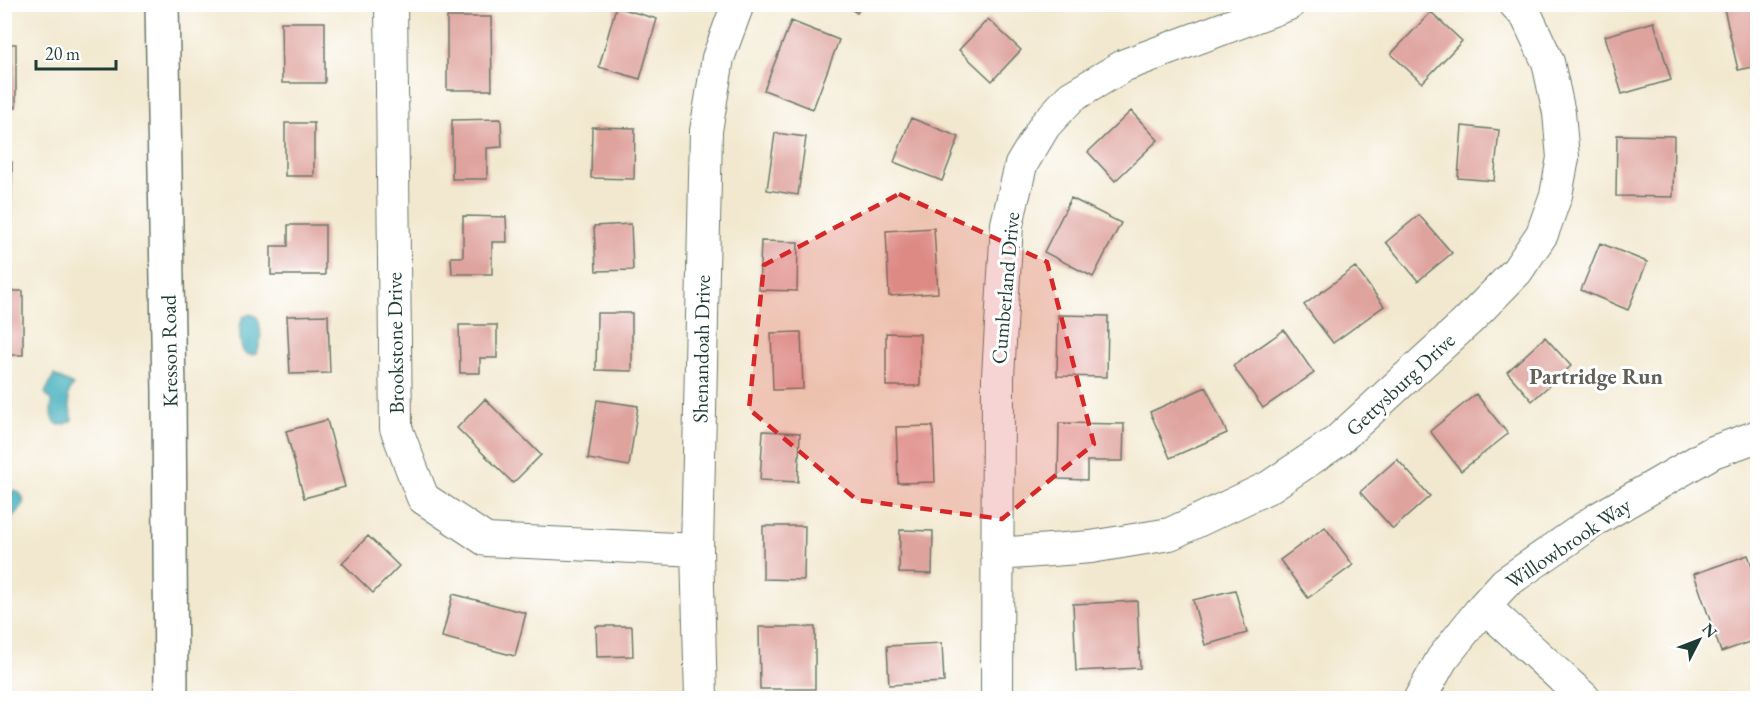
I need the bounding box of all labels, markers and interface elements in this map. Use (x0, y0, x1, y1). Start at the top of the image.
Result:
scale bar (36, 33, 116, 71)
text: 20 m (45, 42, 80, 65)
street label: Cumberland Drive (985, 211, 1025, 365)
street label: Brookstone Drive (380, 272, 410, 414)
street label: Shenandoah Drive (686, 275, 716, 423)
street label: Kresson Road (155, 294, 183, 408)
street label: Gettysburg Drive (1340, 326, 1460, 442)
district label: Partridge Run (1529, 362, 1663, 391)
street label: Willowbrook Way (1500, 491, 1636, 595)
north arrow (1669, 610, 1729, 670)
text: N (1698, 618, 1722, 642)

